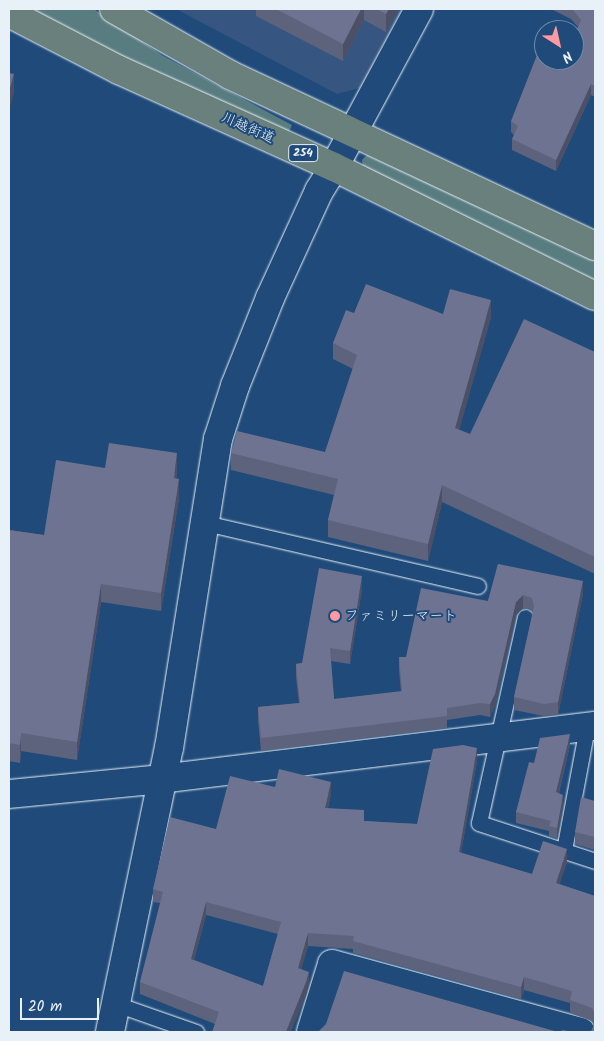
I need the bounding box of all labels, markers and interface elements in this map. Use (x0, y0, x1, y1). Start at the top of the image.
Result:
north arrow (534, 20, 584, 70)
text: N (557, 45, 577, 68)
street label: 川越街道 (219, 109, 277, 147)
road number: 254 (288, 144, 318, 162)
place label: ファミリーマート (345, 608, 457, 624)
marker: ファミリーマート (329, 610, 341, 622)
scale bar (22, 988, 101, 1020)
text: 20 m (28, 995, 62, 1019)

